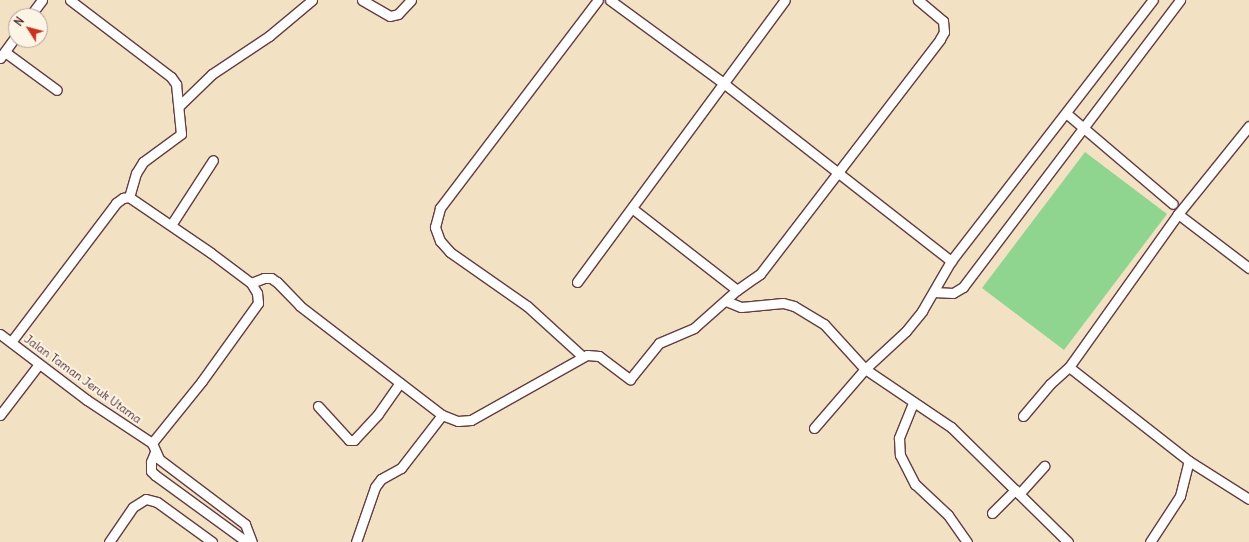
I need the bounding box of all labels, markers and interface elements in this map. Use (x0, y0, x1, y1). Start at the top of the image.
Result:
north arrow (8, 8, 48, 48)
text: N (11, 14, 27, 29)
street label: Jalan Taman Jeruk Utama (21, 332, 145, 426)

